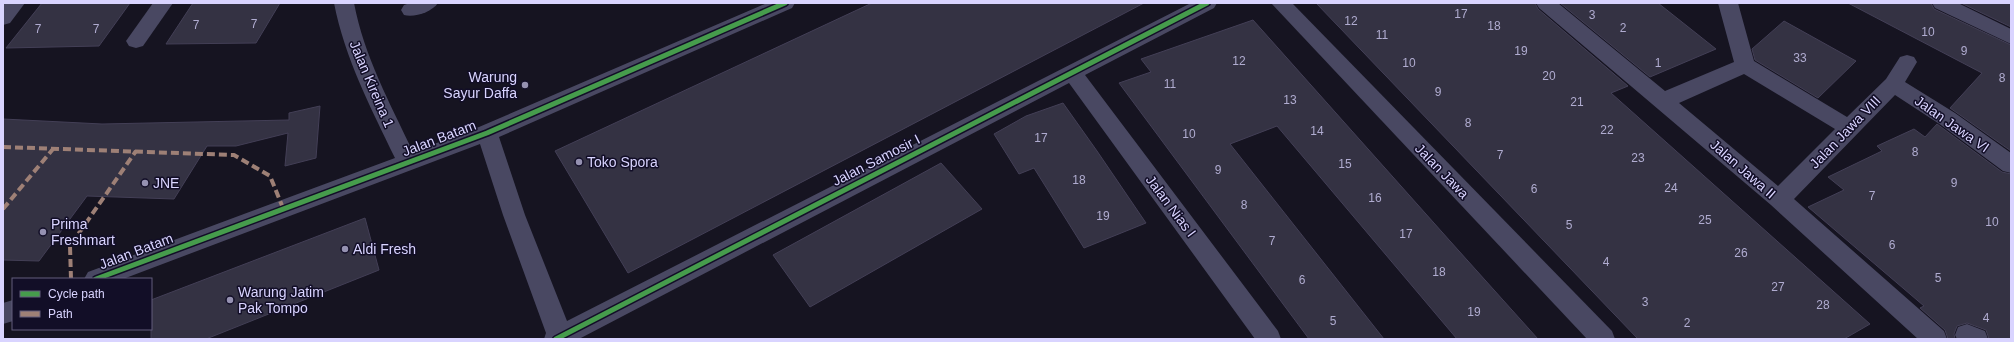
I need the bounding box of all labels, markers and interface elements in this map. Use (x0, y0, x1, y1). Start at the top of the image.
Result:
house number: 17 (1454, 7, 1468, 21)
house number: 3 (1589, 8, 1596, 22)
house number: 12 (1344, 14, 1358, 28)
house number: 7 (251, 17, 258, 31)
house number: 7 (193, 18, 200, 32)
house number: 18 (1487, 19, 1501, 33)
house number: 2 (1620, 21, 1627, 35)
house number: 7 (35, 22, 42, 36)
house number: 7 (93, 22, 100, 36)
house number: 10 (1921, 25, 1935, 39)
house number: 11 (1376, 28, 1389, 42)
street label: Jalan Kireina 1 (347, 38, 398, 130)
house number: 19 (1514, 44, 1528, 58)
house number: 9 (1961, 44, 1968, 58)
house number: 33 (1793, 51, 1807, 65)
house number: 12 (1232, 54, 1246, 68)
house number: 10 (1402, 56, 1416, 70)
house number: 1 (1655, 56, 1662, 70)
place label: Warung Sayur Daffa (443, 69, 517, 101)
house number: 20 (1542, 69, 1556, 83)
house number: 8 (1999, 71, 2006, 85)
house number: 11 (1164, 77, 1177, 91)
marker: Warung Sayur Daffa (520, 80, 530, 90)
house number: 9 (1435, 85, 1442, 99)
street label: Jalan Jawa VIII (1806, 92, 1884, 172)
street label: Jalan Jawa VI (1912, 92, 1992, 156)
house number: 13 (1283, 93, 1297, 107)
house number: 21 (1570, 95, 1584, 109)
house number: 8 (1465, 116, 1472, 130)
street label: Jalan Batam (400, 117, 478, 159)
house number: 22 (1600, 123, 1614, 137)
house number: 14 (1310, 124, 1324, 138)
house number: 10 (1182, 127, 1196, 141)
street label: Jalan Samosir I (829, 131, 923, 189)
house number: 17 (1034, 131, 1048, 145)
street label: Jalan Jawa II (1707, 136, 1779, 202)
street label: Jalan Jawa (1412, 140, 1472, 202)
house number: 8 (1912, 145, 1919, 159)
house number: 7 (1497, 148, 1504, 162)
house number: 23 (1631, 151, 1645, 165)
place label: Toko Spora (587, 154, 658, 170)
marker: Toko Spora (574, 157, 584, 167)
house number: 15 (1338, 157, 1352, 171)
house number: 9 (1215, 163, 1222, 177)
street label: Jalan Nias I (1143, 172, 1199, 240)
house number: 18 (1072, 173, 1086, 187)
place label: JNE (153, 175, 179, 191)
house number: 9 (1951, 176, 1958, 190)
marker: JNE (140, 178, 150, 188)
house number: 24 (1664, 181, 1678, 195)
house number: 6 (1531, 182, 1538, 196)
house number: 7 (1869, 189, 1876, 203)
house number: 16 (1368, 191, 1382, 205)
house number: 8 (1241, 198, 1248, 212)
house number: 19 (1096, 209, 1110, 223)
house number: 25 (1698, 213, 1712, 227)
house number: 10 (1985, 215, 1999, 229)
place label: Prima Freshmart (51, 216, 115, 248)
house number: 5 (1566, 218, 1573, 232)
marker: Prima Freshmart (38, 227, 48, 237)
house number: 17 (1399, 227, 1413, 241)
street label: Jalan Batam (97, 230, 175, 272)
house number: 7 (1269, 234, 1276, 248)
house number: 6 (1889, 238, 1896, 252)
place label: Aldi Fresh (353, 241, 416, 257)
marker: Aldi Fresh (340, 244, 350, 254)
house number: 26 (1734, 246, 1748, 260)
house number: 4 (1603, 255, 1610, 269)
house number: 18 (1432, 265, 1446, 279)
house number: 5 (1935, 271, 1942, 285)
house number: 6 (1299, 273, 1306, 287)
legend (12, 278, 152, 330)
house number: 27 (1771, 280, 1785, 294)
place label: Warung Jatim Pak Tompo (238, 284, 324, 316)
text: Cycle path (48, 287, 105, 301)
marker: Warung Jatim Pak Tompo (225, 295, 235, 305)
house number: 3 (1642, 295, 1649, 309)
house number: 28 (1816, 298, 1830, 312)
house number: 19 (1467, 305, 1481, 319)
text: Path (48, 307, 73, 321)
house number: 4 (1983, 311, 1990, 325)
house number: 5 (1330, 314, 1337, 328)
house number: 2 (1684, 316, 1691, 330)

